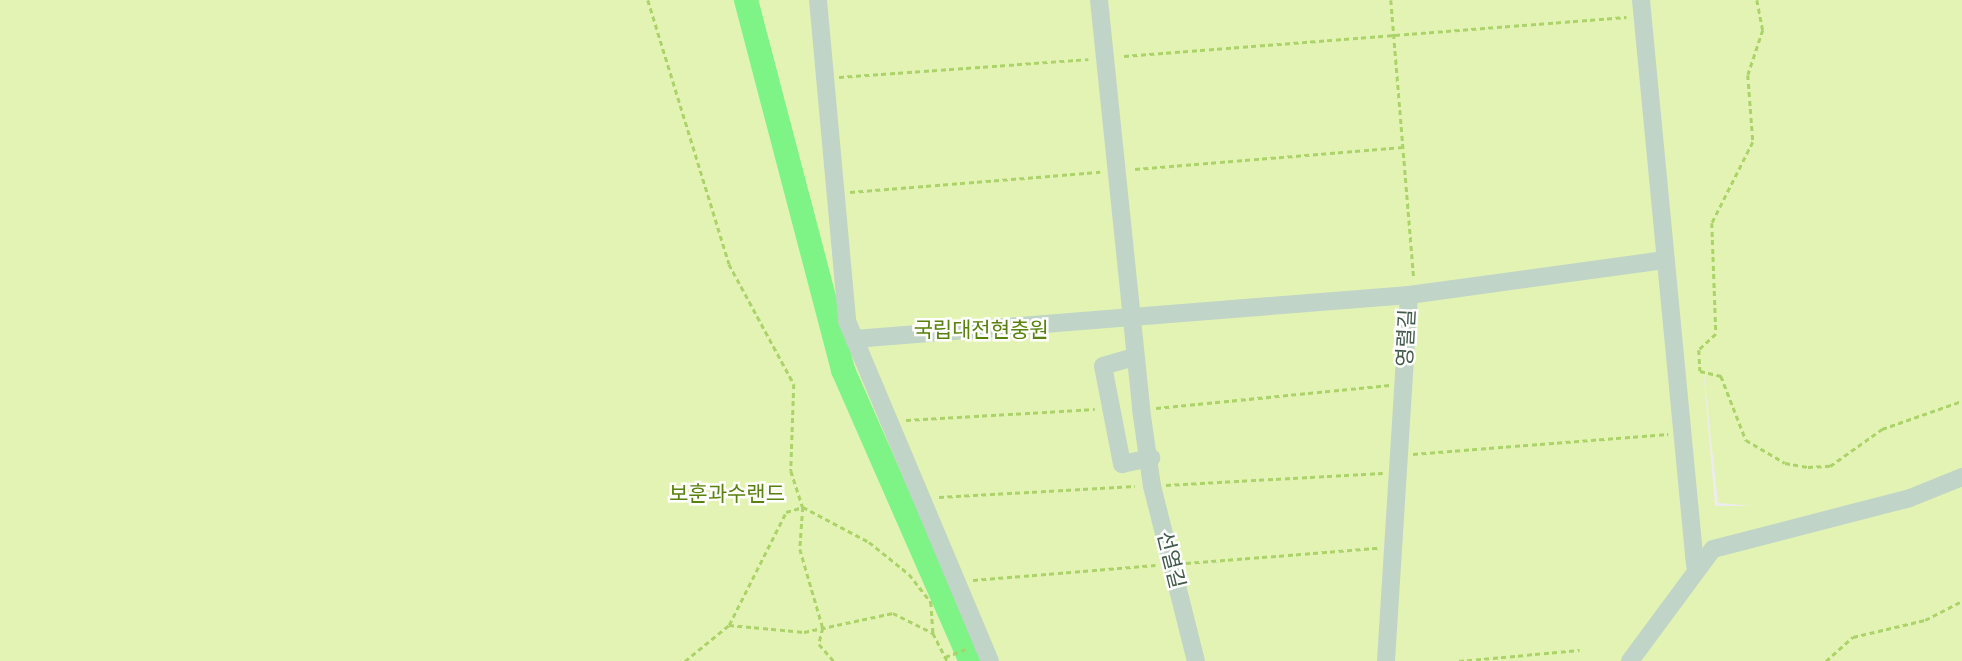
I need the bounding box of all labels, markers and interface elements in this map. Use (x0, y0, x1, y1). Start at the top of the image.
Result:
street label: 영렬길 (1392, 308, 1420, 368)
park label: 국립대전현충원 (913, 317, 1049, 343)
park label: 보훈과수랜드 (669, 481, 785, 507)
street label: 선열길 (1152, 529, 1190, 591)

